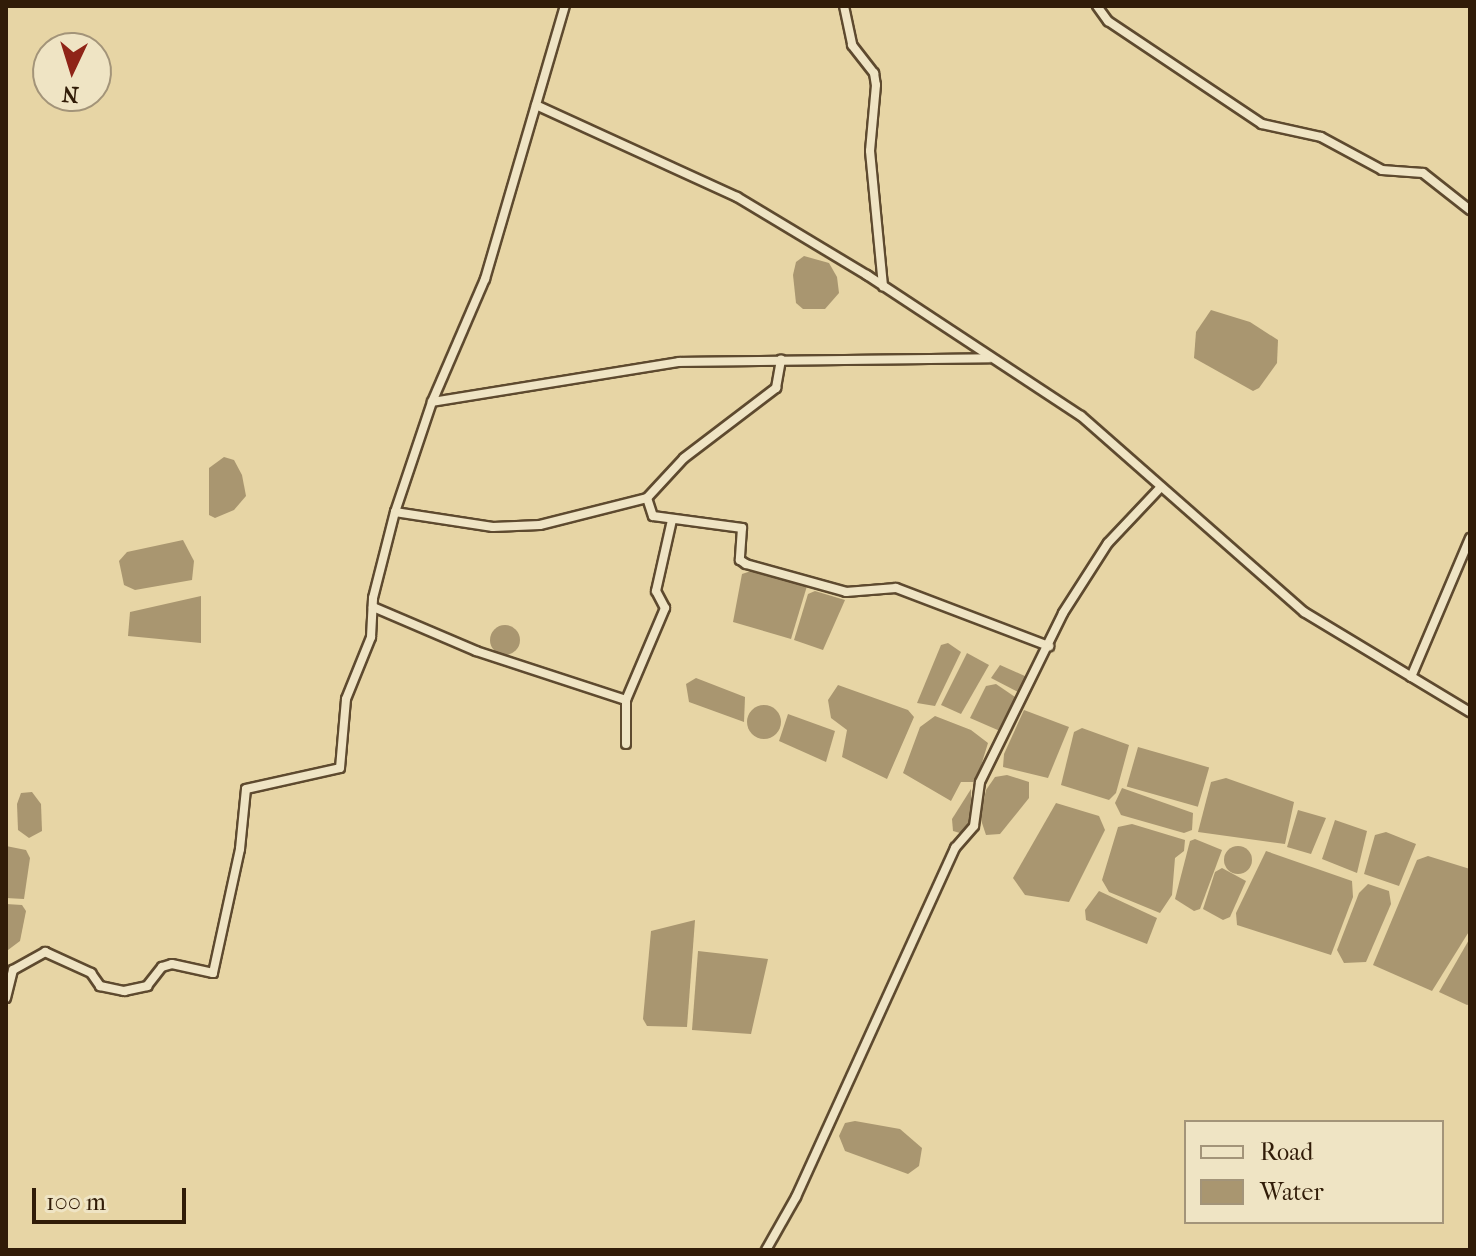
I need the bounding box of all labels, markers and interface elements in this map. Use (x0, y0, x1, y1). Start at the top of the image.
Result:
north arrow (32, 32, 112, 112)
text: N (61, 80, 80, 107)
legend (1184, 1120, 1444, 1224)
text: Road (1260, 1138, 1313, 1166)
scale bar (36, 1172, 190, 1222)
text: Water (1260, 1178, 1324, 1206)
text: 100 m (46, 1188, 106, 1216)

